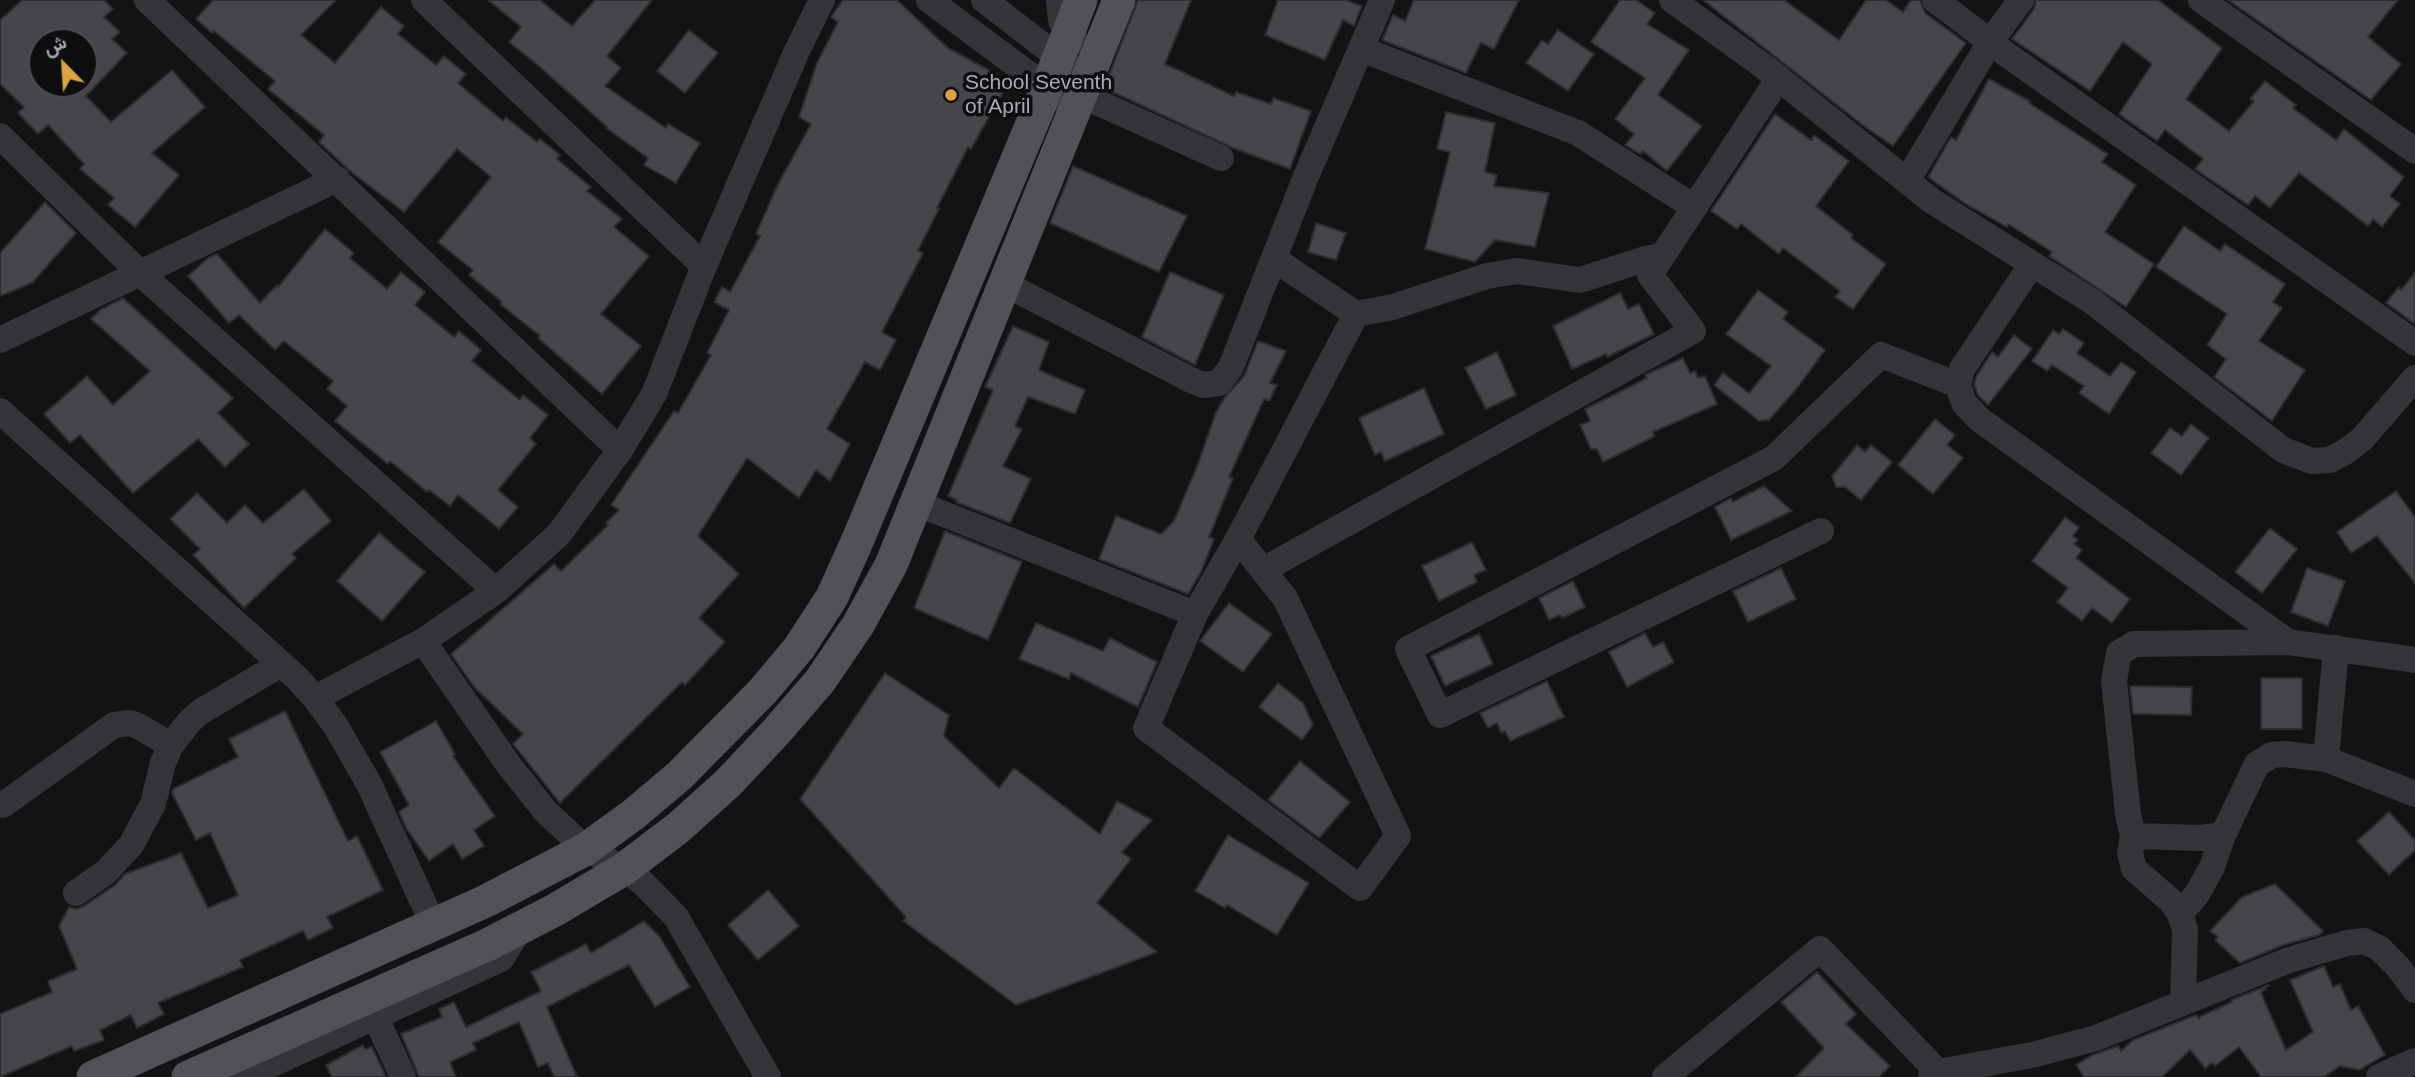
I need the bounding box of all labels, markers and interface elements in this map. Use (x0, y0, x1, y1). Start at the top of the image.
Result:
north arrow (28, 28, 98, 98)
text: ش (40, 31, 70, 59)
place label: School Seventh of April (965, 70, 1112, 120)
marker: School Seventh of April (943, 87, 959, 103)

